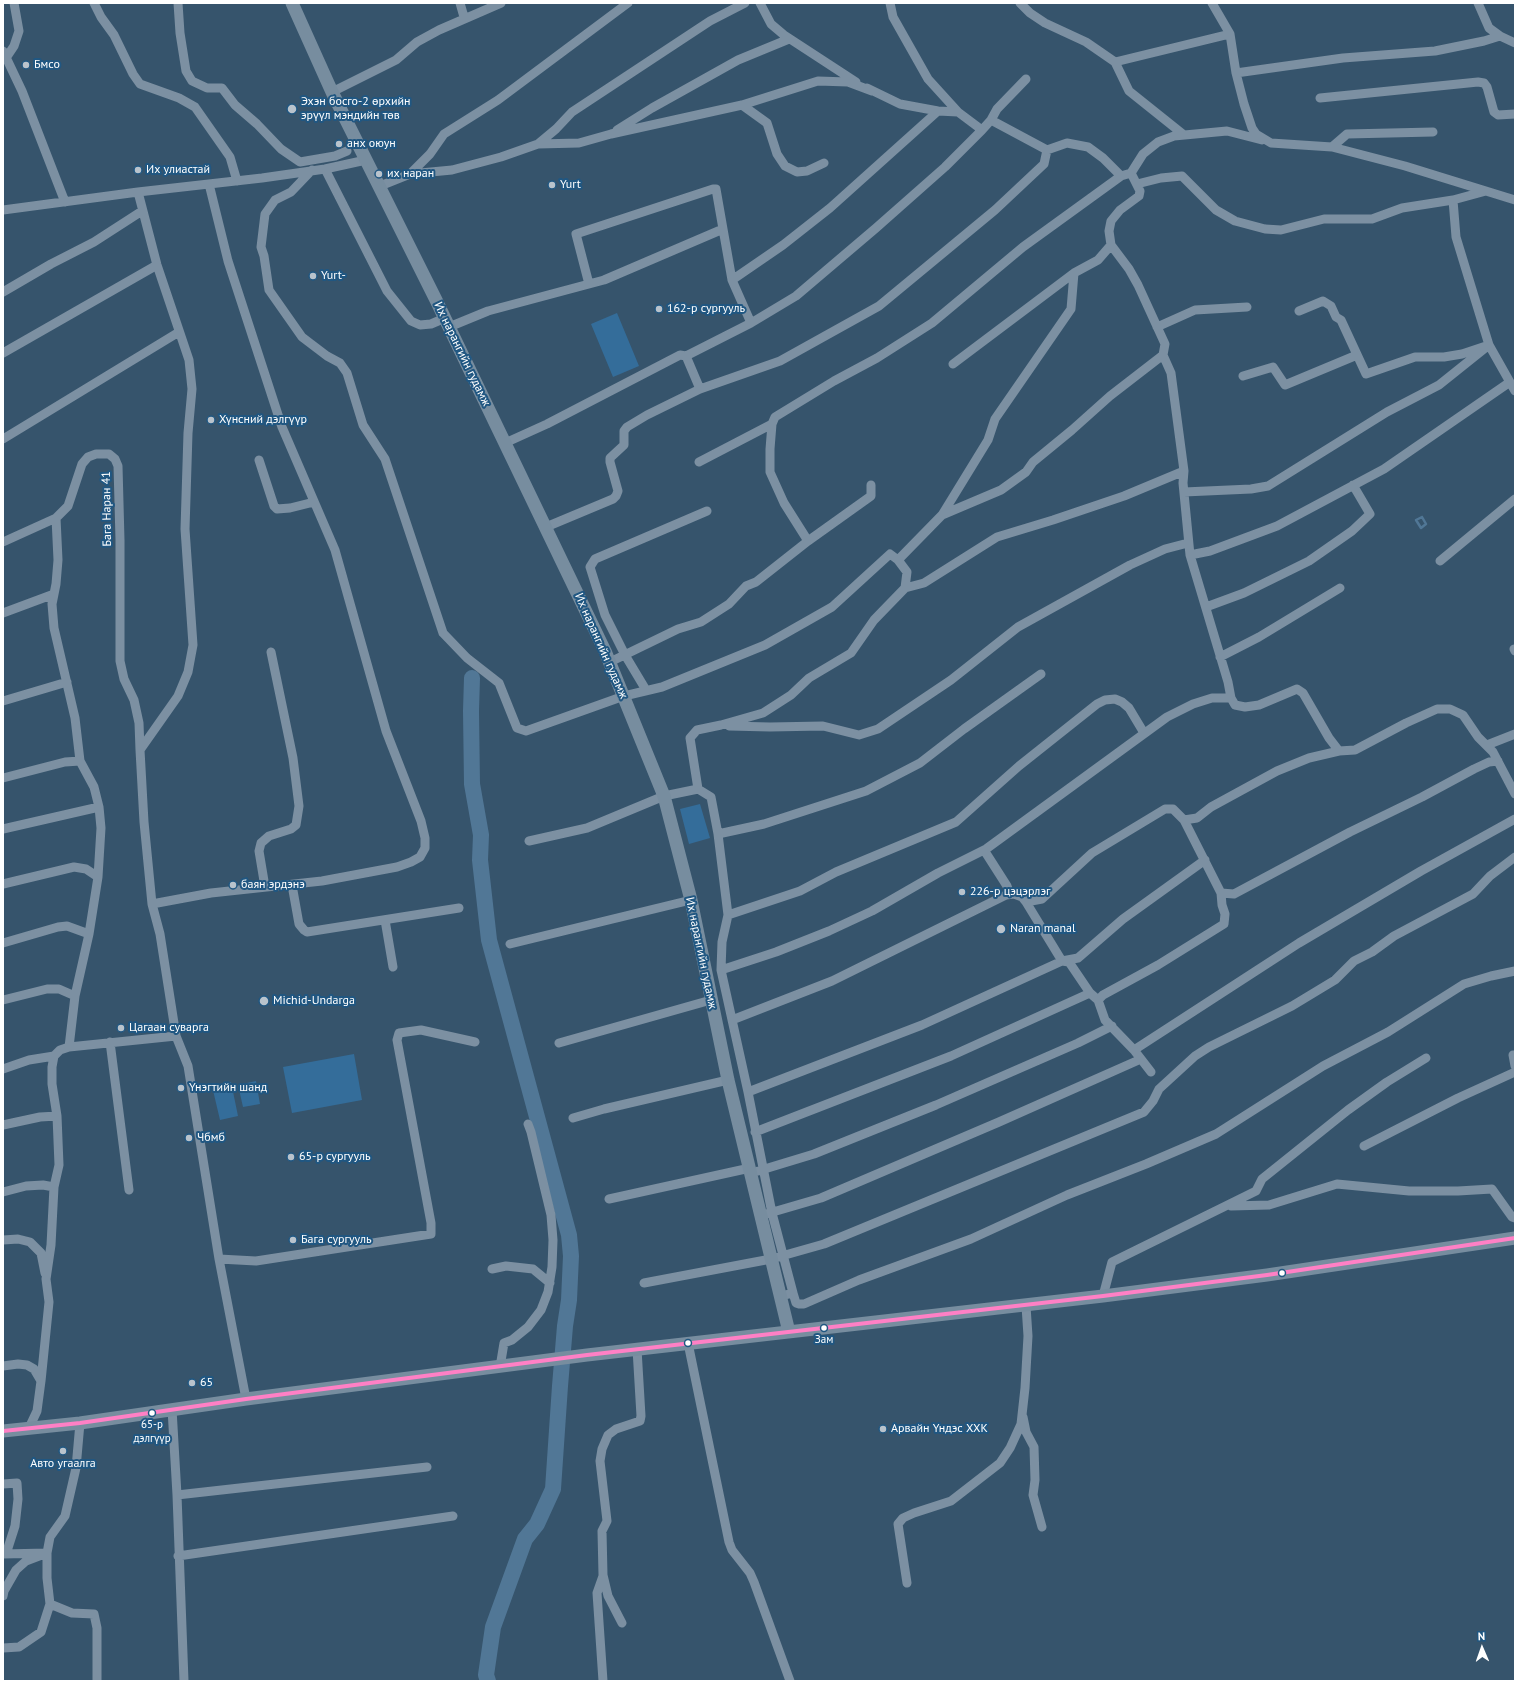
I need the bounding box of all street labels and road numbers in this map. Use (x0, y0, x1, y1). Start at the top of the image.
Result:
street label: Их нарангийн гудамж (431, 300, 493, 408)
street label: Бага Наран 41 (99, 471, 115, 547)
street label: Их нарангийн гудамж (571, 591, 631, 701)
street label: Их нарангийн гудамж (682, 896, 720, 1010)

